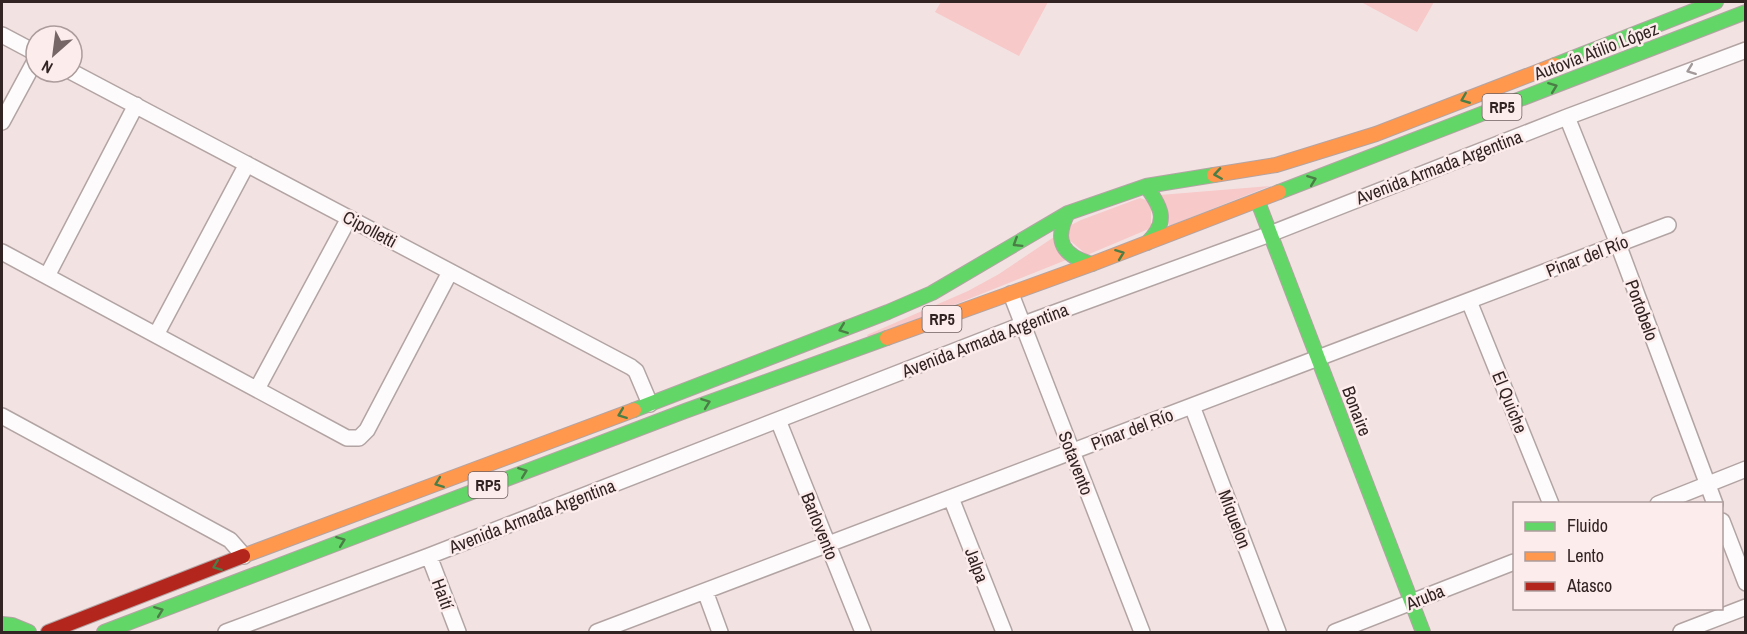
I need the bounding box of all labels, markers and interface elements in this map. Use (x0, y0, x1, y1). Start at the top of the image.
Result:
street label: Autovía Atilio López (1529, 16, 1662, 87)
north arrow (24, 24, 84, 84)
text: N (38, 55, 56, 79)
one-way arrow (1686, 63, 1697, 76)
one-way arrow (1546, 82, 1557, 94)
one-way arrow (1461, 92, 1472, 104)
road number: RP5 (1482, 94, 1522, 120)
street label: Avenida Armada Argentina (1351, 124, 1526, 211)
one-way arrow (1213, 168, 1223, 180)
one-way arrow (1306, 175, 1317, 188)
street label: Cipolletti (338, 204, 402, 254)
street label: Pinar del Río (1542, 229, 1632, 283)
one-way arrow (1013, 235, 1023, 247)
one-way arrow (1114, 248, 1124, 261)
street label: Portobelo (1619, 276, 1665, 344)
street label: Avenida Armada Argentina (897, 297, 1072, 384)
road number: RP5 (922, 306, 962, 332)
one-way arrow (838, 322, 849, 334)
street label: El Quiche (1486, 367, 1534, 437)
street label: Bonaire (1336, 382, 1378, 440)
one-way arrow (700, 398, 711, 411)
street label: Pinar del Río (1087, 402, 1177, 456)
one-way arrow (617, 407, 628, 419)
street label: Sotavento (1052, 427, 1100, 499)
one-way arrow (517, 467, 528, 479)
road number: RP5 (468, 472, 508, 498)
street label: Avenida Armada Argentina (444, 473, 619, 560)
one-way arrow (434, 475, 445, 488)
street label: Miquelon (1212, 486, 1258, 552)
street label: Barlovento (795, 489, 845, 563)
legend (1513, 502, 1723, 610)
text: Fluido (1567, 513, 1608, 538)
one-way arrow (335, 536, 346, 549)
text: Lento (1567, 543, 1604, 568)
street label: Jalpa (959, 544, 995, 586)
one-way arrow (213, 559, 224, 571)
text: Atasco (1566, 573, 1612, 598)
street label: Haití (426, 575, 460, 614)
street label: Aruba (1401, 578, 1448, 616)
one-way arrow (153, 606, 164, 618)

